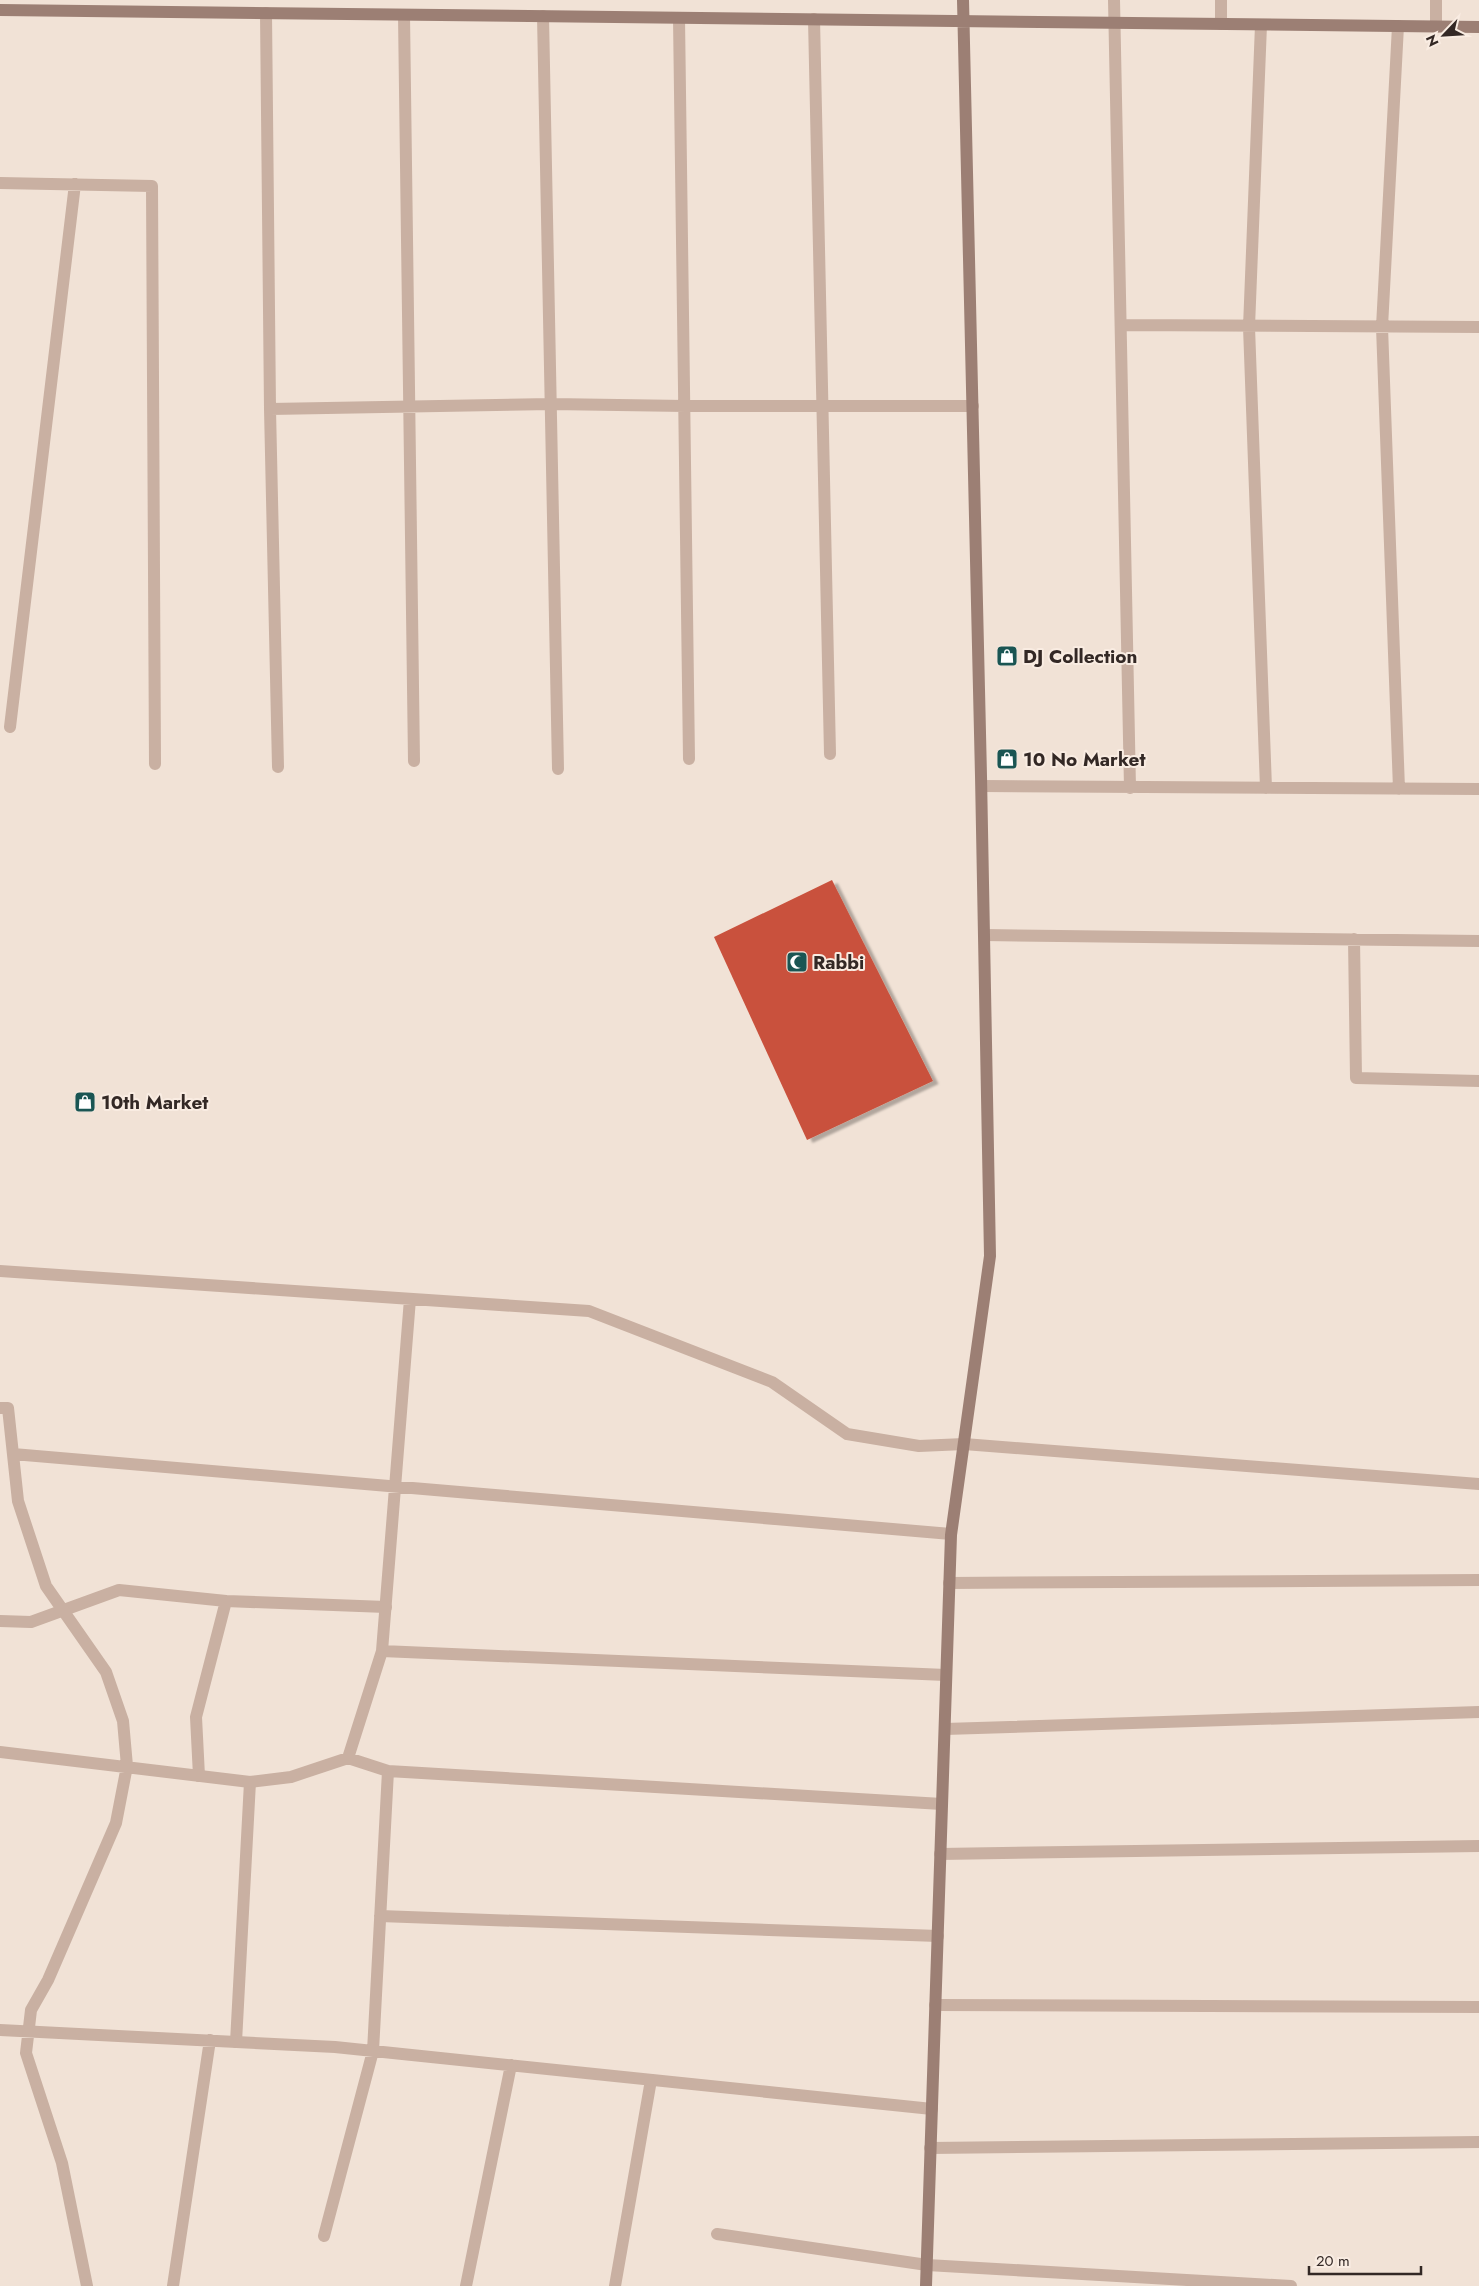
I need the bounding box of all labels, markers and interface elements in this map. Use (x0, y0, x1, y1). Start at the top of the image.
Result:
north arrow (1419, 10, 1469, 60)
text: N (1421, 31, 1444, 50)
place label: DJ Collection (1023, 643, 1137, 670)
shop icon: DJ Collection (995, 644, 1019, 668)
place label: 10 No Market (1023, 746, 1146, 773)
shop icon: 10 No Market (995, 747, 1019, 771)
place label: Rabbi (813, 949, 864, 976)
mosque icon: Rabbi (785, 950, 809, 974)
place label: 10th Market (101, 1089, 208, 1116)
shop icon: 10th Market (73, 1090, 97, 1114)
scale bar (1309, 2244, 1422, 2276)
text: 20 m (1316, 2250, 1350, 2272)

